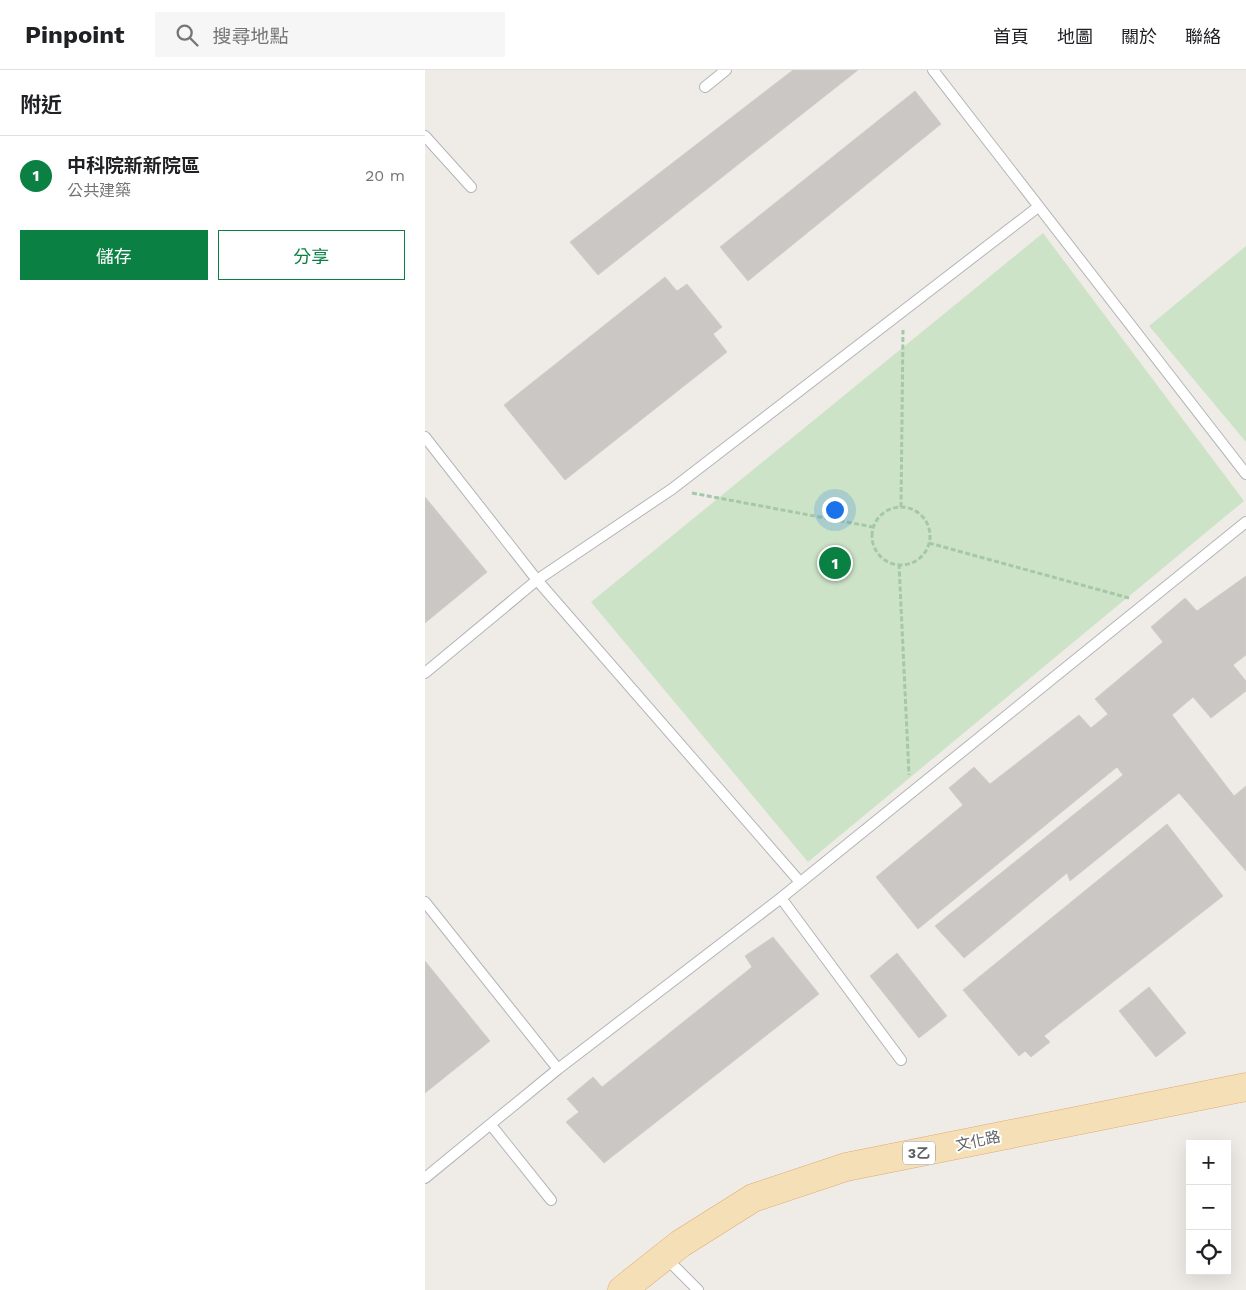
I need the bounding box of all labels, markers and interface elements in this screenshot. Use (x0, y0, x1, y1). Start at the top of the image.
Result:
search box (155, 12, 505, 57)
text: Pinpoint (25, 21, 125, 49)
icon: search (173, 21, 201, 49)
text: 搜尋地點 (213, 25, 289, 48)
text: 首頁 (993, 26, 1029, 47)
text: 地圖 (1057, 26, 1093, 47)
text: 關於 (1121, 26, 1157, 47)
text: 聯絡 (1185, 26, 1221, 47)
text: 附近 (20, 92, 62, 117)
text: 中科院新新院區 (67, 154, 200, 177)
text: 1 (33, 166, 39, 185)
text: 20 m (365, 166, 405, 185)
text: 公共建築 (67, 181, 131, 200)
button: 儲存 (20, 230, 208, 280)
button: 分享 (218, 230, 405, 280)
your location (822, 497, 848, 523)
pin: 1 (819, 544, 851, 582)
street label: 文化路 (954, 1128, 1002, 1154)
map controls (1186, 1140, 1231, 1275)
button: + (1186, 1140, 1231, 1185)
road number: 3乙 (903, 1142, 935, 1164)
button: − (1186, 1185, 1231, 1230)
button: locate (1186, 1230, 1231, 1275)

